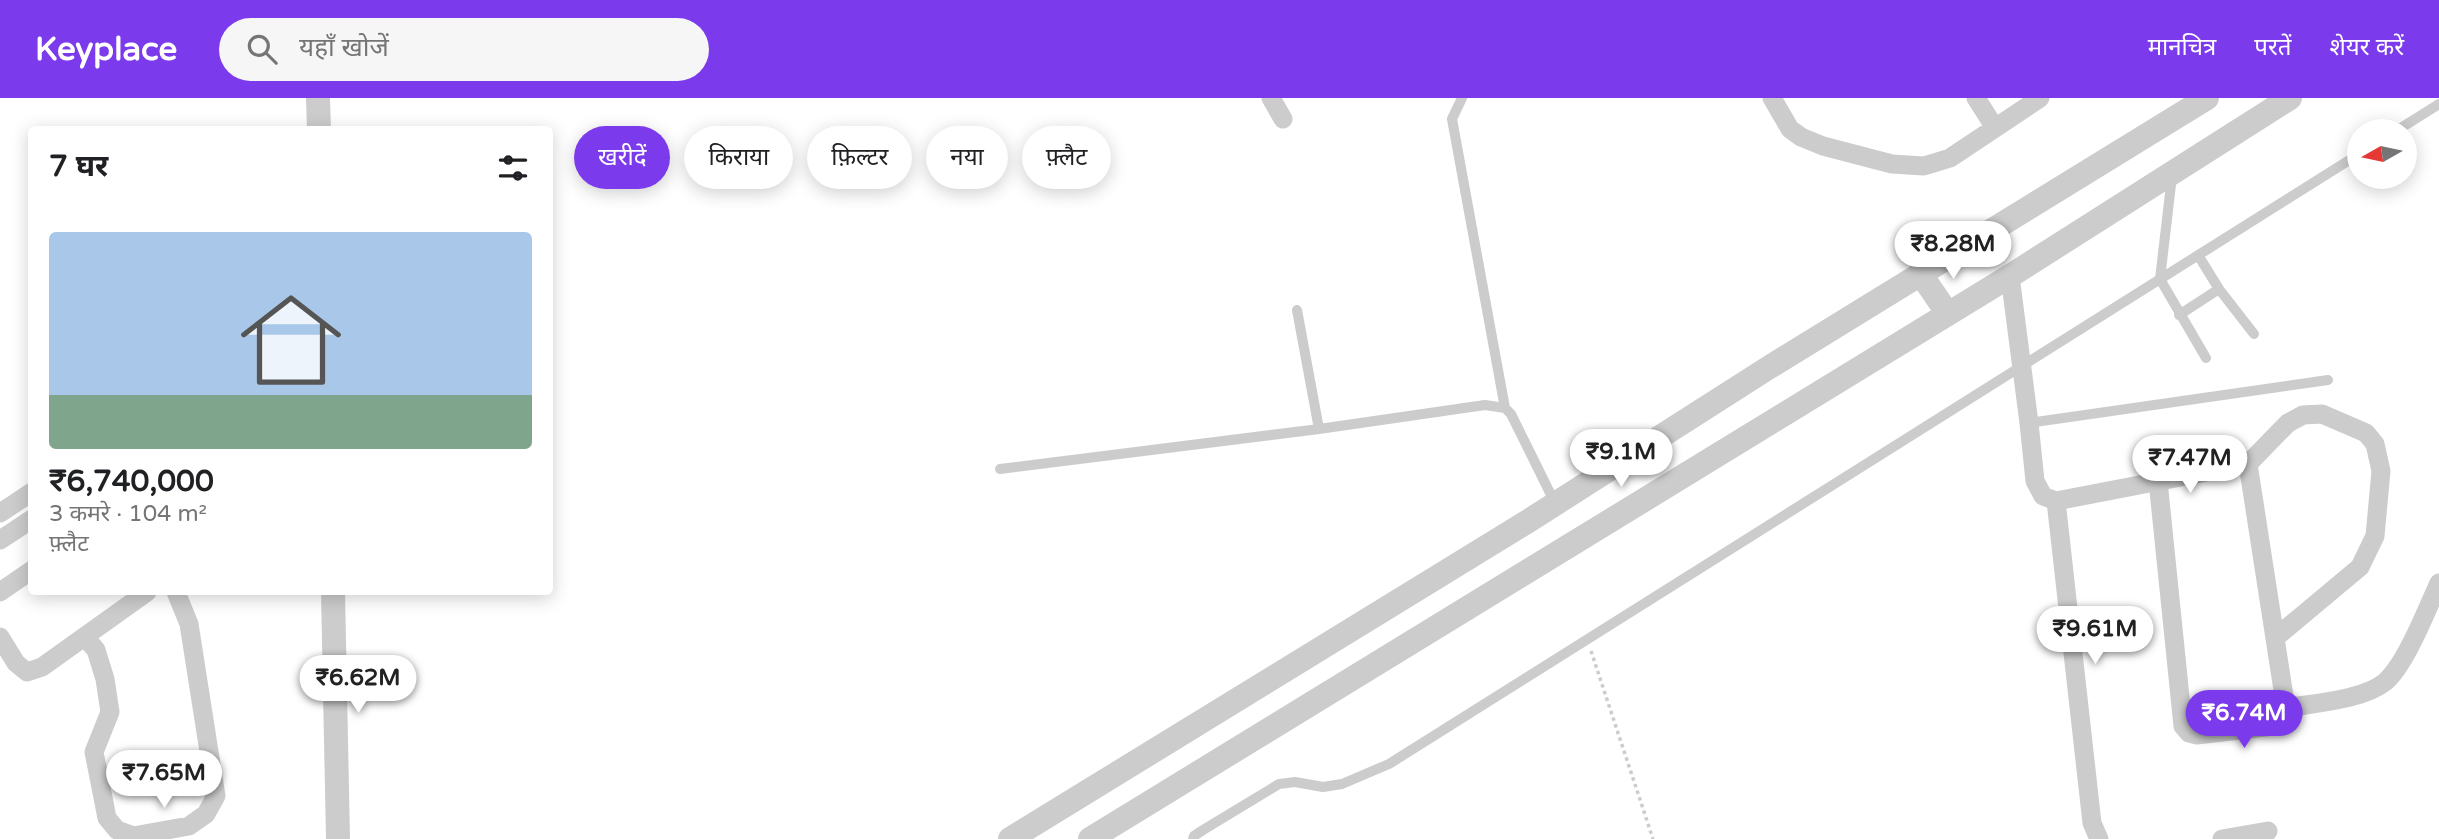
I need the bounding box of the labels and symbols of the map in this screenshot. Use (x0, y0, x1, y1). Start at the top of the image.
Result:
north arrow (2347, 119, 2417, 189)
pin: ₹8.28M (1896, 222, 2010, 281)
pin: ₹9.1M (1572, 430, 1670, 489)
pin: ₹7.47M (2133, 436, 2247, 495)
pin: ₹9.61M (2038, 606, 2152, 666)
pin: ₹6.62M (301, 656, 415, 715)
pin: ₹6.74M (2187, 690, 2301, 750)
pin: ₹7.65M (107, 750, 221, 810)

